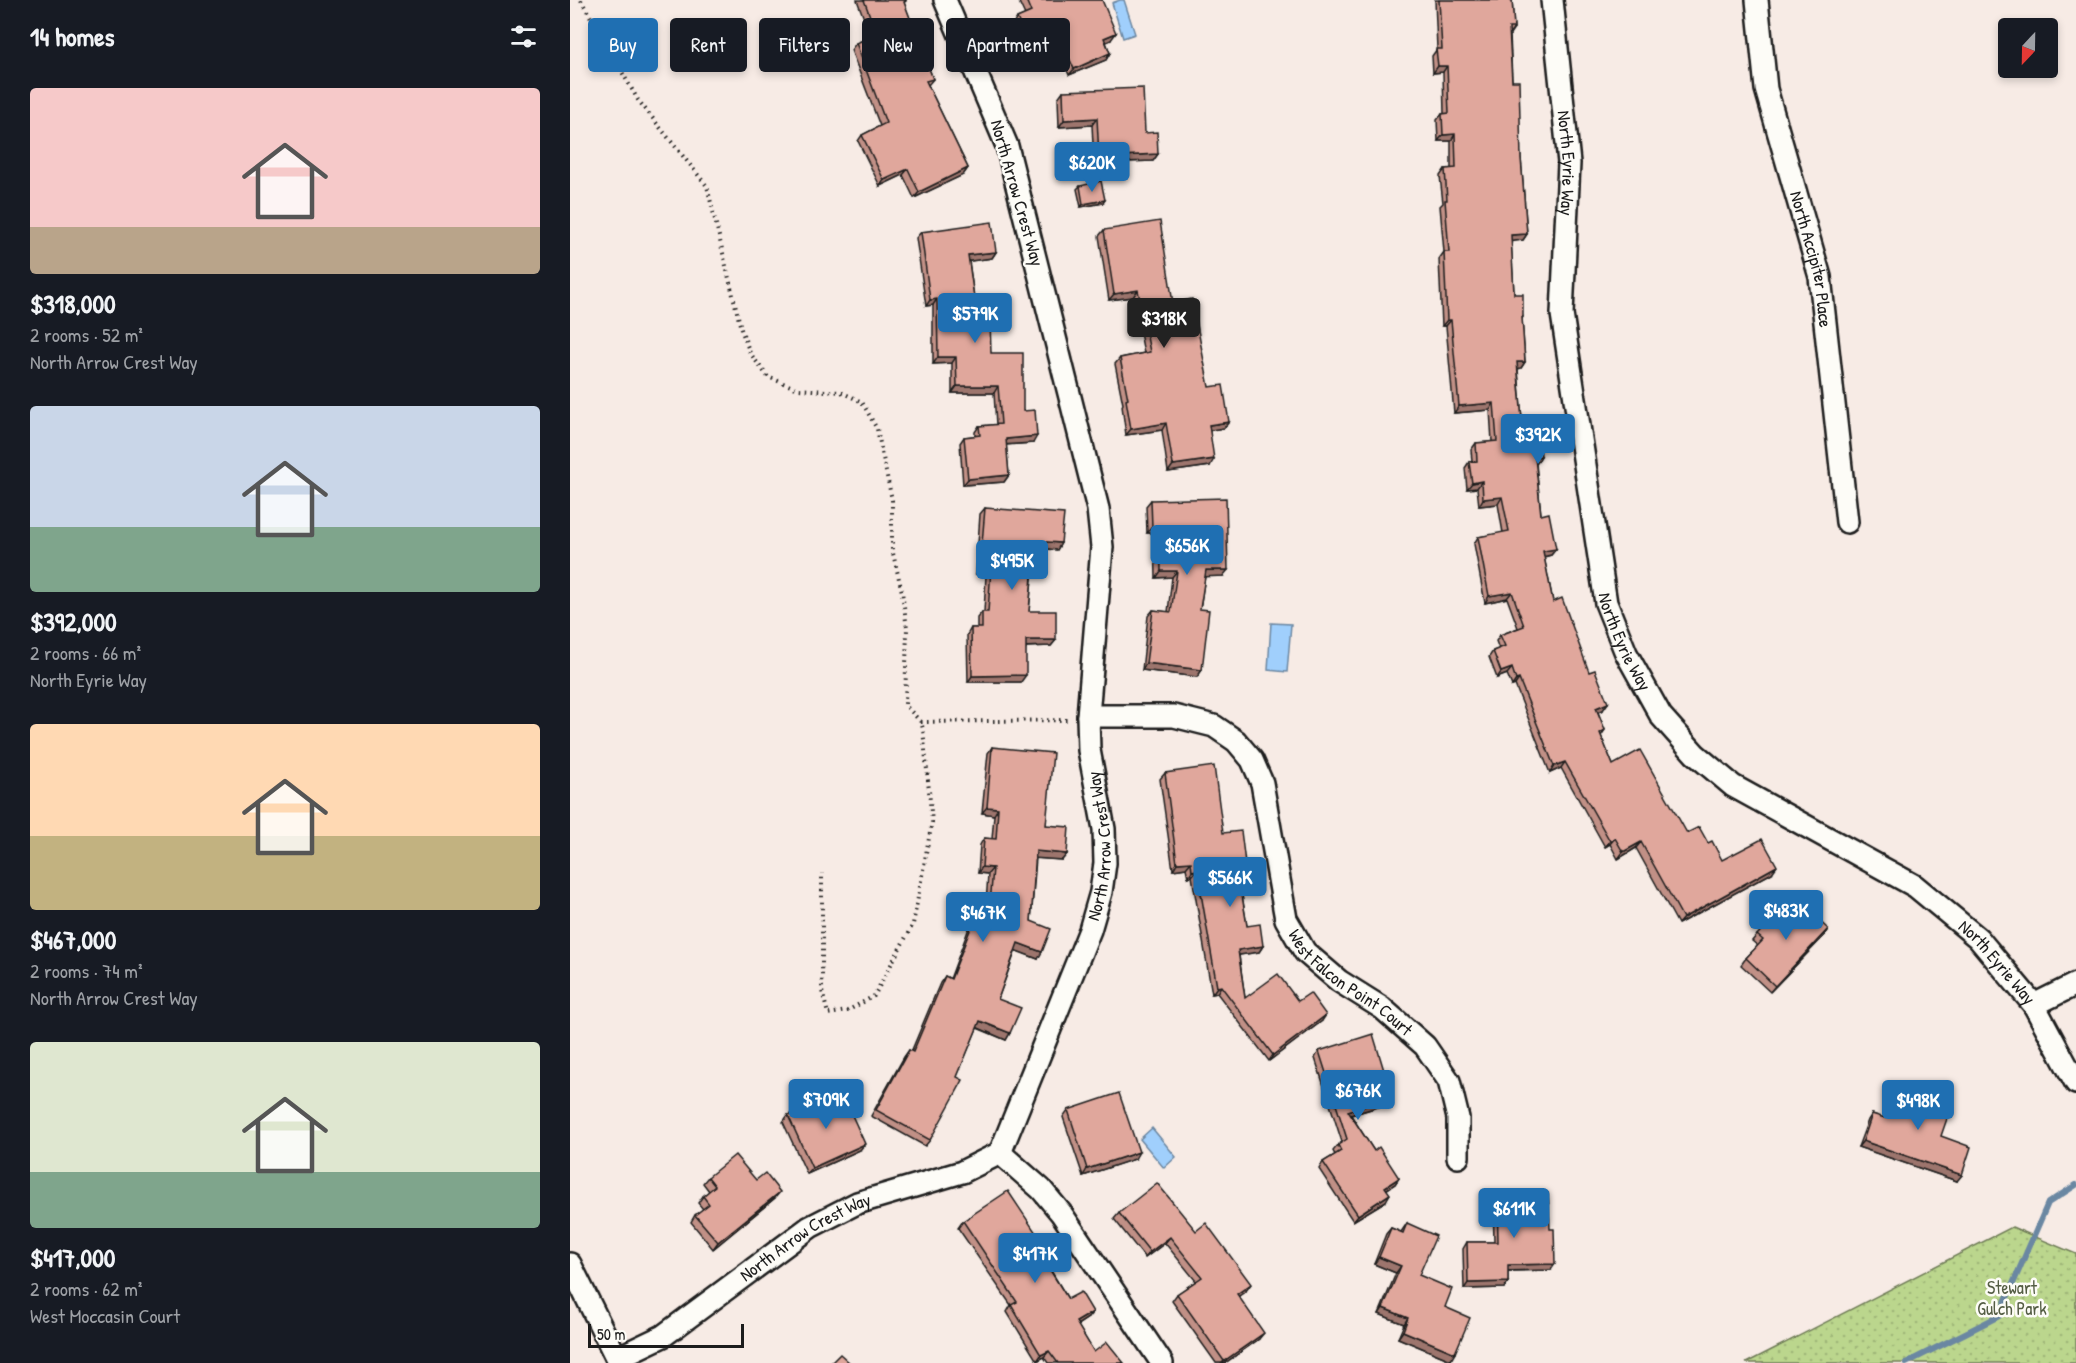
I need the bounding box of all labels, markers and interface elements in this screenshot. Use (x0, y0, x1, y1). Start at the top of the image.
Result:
chip: Buy (588, 18, 658, 72)
chip: Rent (670, 18, 747, 72)
chip: Filters (759, 18, 850, 72)
chip: New (862, 18, 934, 72)
chip: Apartment (946, 18, 1070, 72)
north arrow (1998, 18, 2058, 78)
map controls (1998, 18, 2058, 78)
text: 14 homes (30, 19, 115, 54)
icon: filters (507, 20, 540, 53)
street label: North Eyrie Way (1552, 109, 1582, 217)
street label: North Arrow Crest Way (985, 117, 1050, 269)
icon: home (231, 127, 339, 235)
pin: $620K (1050, 142, 1134, 193)
text: $620K (1069, 148, 1115, 175)
street label: North Accipiter Place (1784, 188, 1838, 329)
text: $318,000 (30, 286, 116, 321)
pin: $579K (933, 293, 1017, 344)
pin: $318K (1122, 298, 1206, 349)
text: $579K (952, 299, 998, 326)
text: $318K (1141, 304, 1187, 331)
text: 2 rooms · 52 m² (30, 321, 143, 348)
text: North Arrow Crest Way (30, 348, 198, 375)
pin: $392K (1496, 414, 1580, 465)
text: $392K (1515, 420, 1561, 447)
icon: home (231, 445, 339, 553)
pin: $656K (1145, 525, 1229, 576)
text: $656K (1164, 531, 1210, 558)
pin: $495K (970, 540, 1054, 591)
text: $495K (990, 546, 1034, 573)
street label: North Eyrie Way (1593, 591, 1658, 695)
text: $392,000 (30, 604, 117, 639)
text: 2 rooms · 66 m² (30, 639, 141, 666)
text: North Eyrie Way (30, 666, 147, 693)
icon: home (231, 763, 339, 871)
street label: North Arrow Crest Way (1080, 769, 1117, 924)
pin: $566K (1188, 857, 1272, 908)
text: $566K (1207, 863, 1253, 890)
pin: $483K (1744, 890, 1828, 941)
pin: $467K (941, 892, 1025, 943)
text: $483K (1763, 896, 1809, 923)
text: $467K (960, 898, 1006, 925)
street label: North Eyrie Way (1953, 914, 2042, 1010)
text: $467,000 (30, 922, 116, 957)
street label: West Falcon Point Court (1282, 924, 1419, 1042)
text: 2 rooms · 74 m² (30, 957, 142, 984)
text: North Arrow Crest Way (30, 984, 198, 1011)
pin: $676K (1316, 1070, 1400, 1121)
text: $676K (1335, 1076, 1381, 1103)
pin: $709K (784, 1079, 868, 1130)
pin: $498K (1876, 1080, 1960, 1131)
icon: home (231, 1081, 339, 1189)
text: $709K (803, 1085, 849, 1112)
text: $498K (1896, 1086, 1940, 1113)
street label: North Arrow Crest Way (734, 1187, 874, 1287)
pin: $611K (1472, 1188, 1556, 1239)
text: $611K (1492, 1194, 1536, 1221)
pin: $417K (993, 1233, 1077, 1284)
text: $417K (1012, 1239, 1058, 1266)
text: $417,000 (30, 1240, 115, 1275)
text: 2 rooms · 62 m² (30, 1275, 142, 1302)
park label: Stewart Gulch Park (1977, 1275, 2047, 1321)
text: West Moccasin Court (30, 1302, 180, 1329)
scale bar (588, 1321, 744, 1348)
text: 50 m (597, 1323, 626, 1345)

